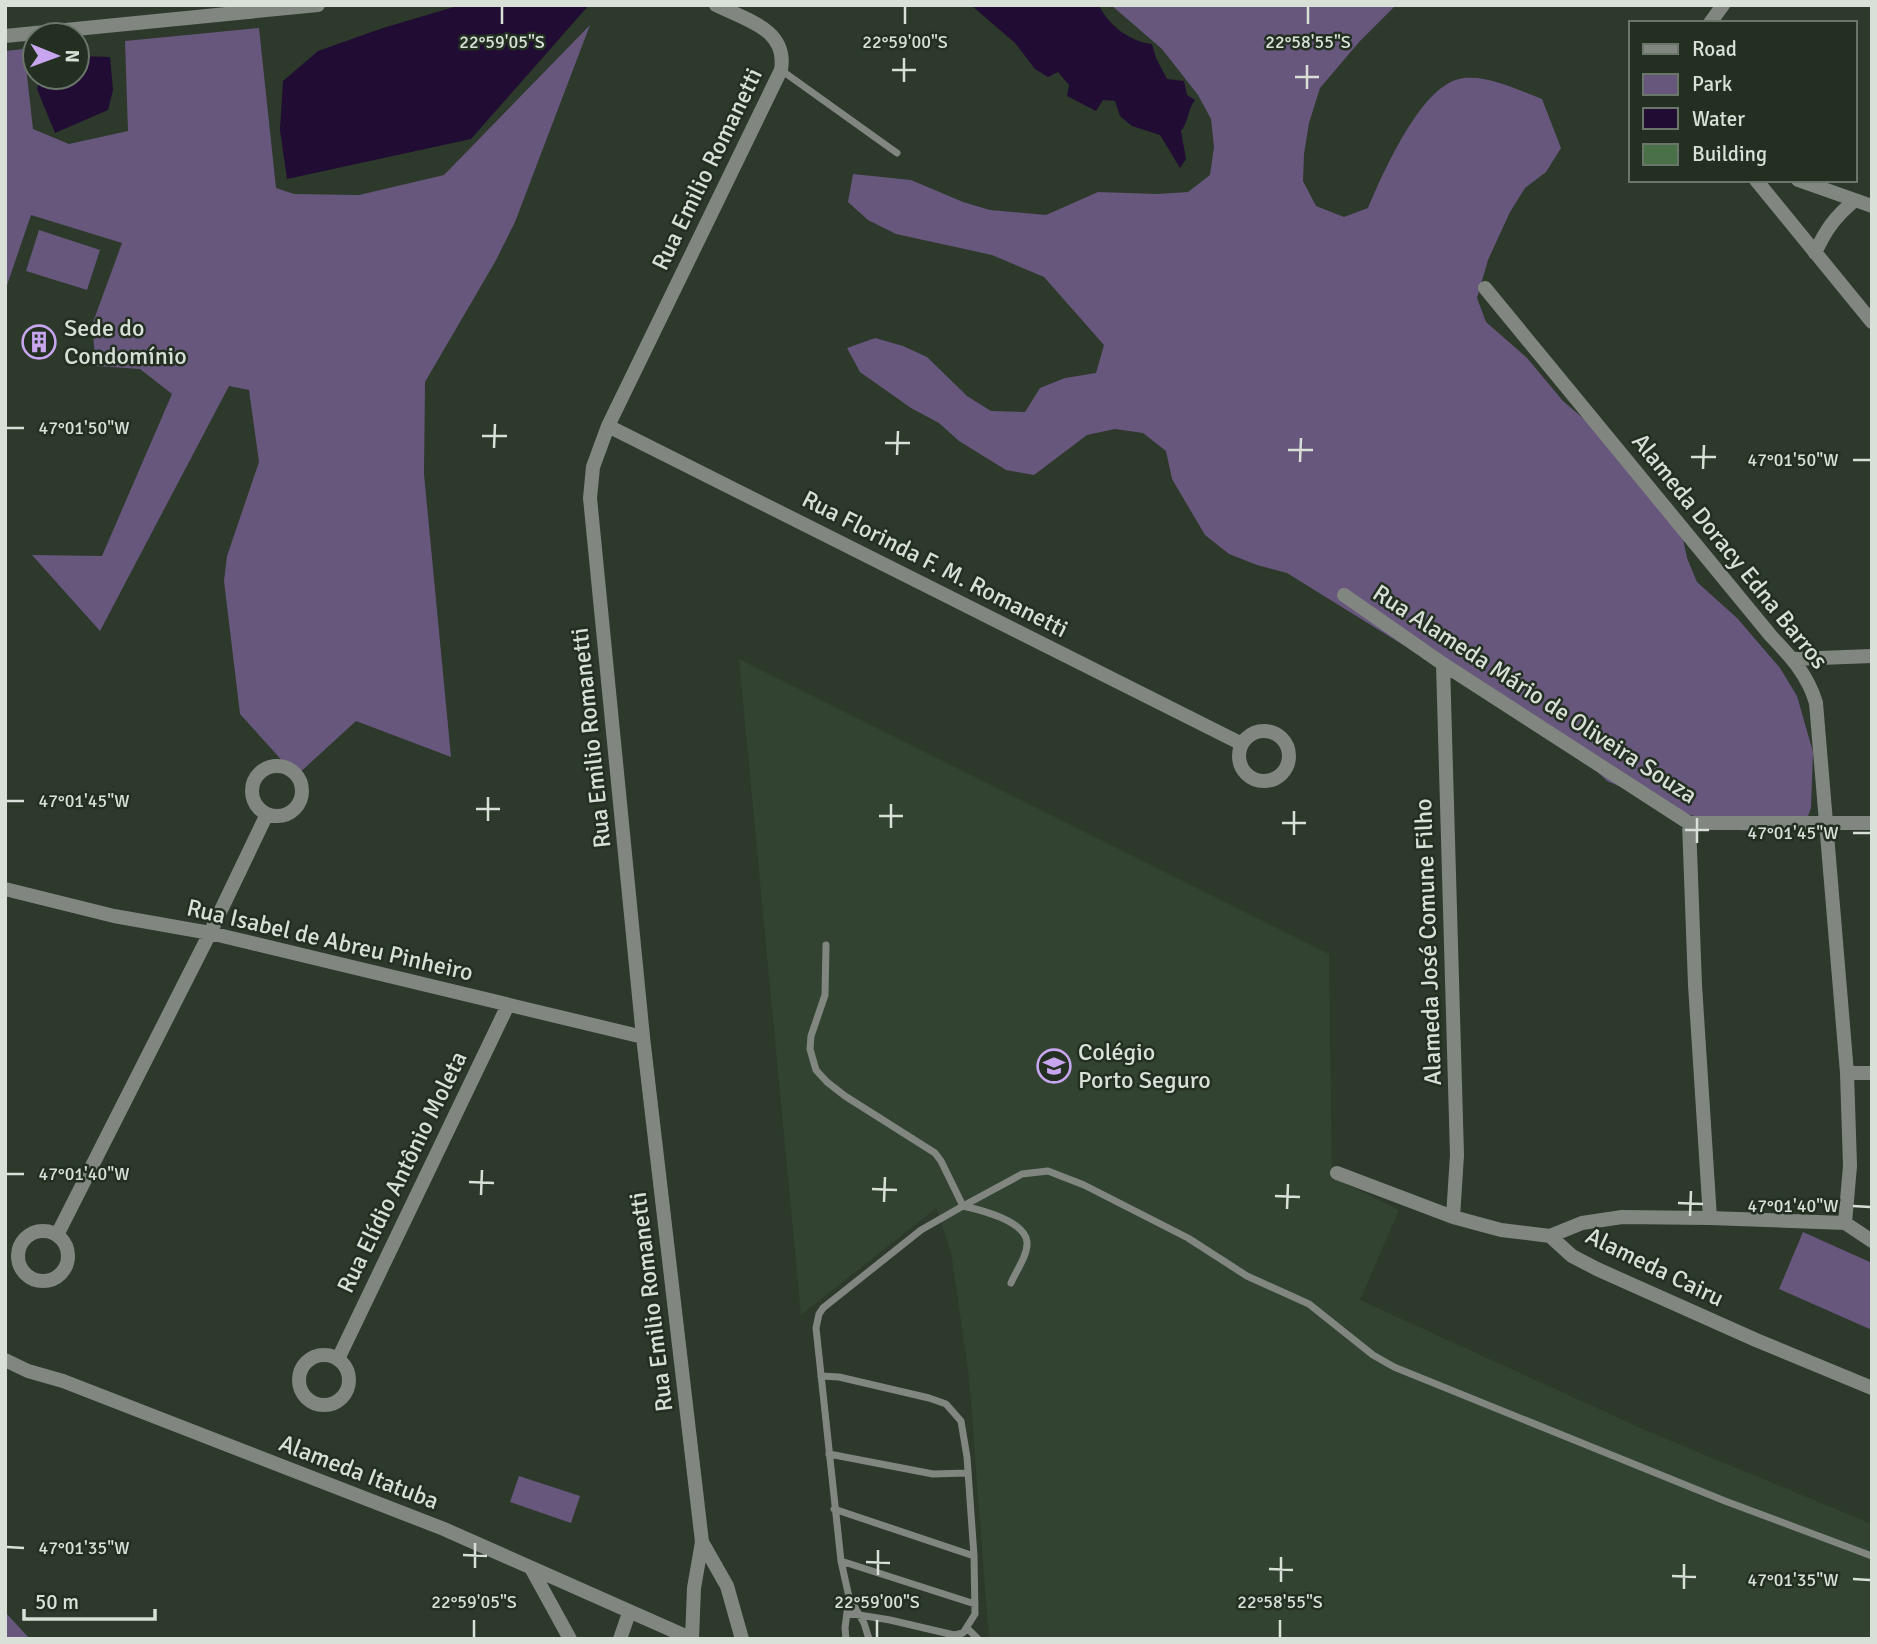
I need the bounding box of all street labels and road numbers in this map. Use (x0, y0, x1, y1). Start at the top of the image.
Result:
street label: Rua Emilio Romanetti (645, 63, 769, 275)
street label: Alameda Doracy Edna Barros (1626, 427, 1834, 675)
street label: Rua Florinda F. M. Romanetti (797, 484, 1073, 644)
street label: Rua Alameda Mário de Oliveira Souza (1367, 578, 1703, 810)
street label: Rua Emilio Romanetti (565, 626, 617, 850)
street label: Alameda José Comune Filho (1408, 798, 1448, 1086)
street label: Rua Isabel de Abreu Pinheiro (184, 892, 476, 988)
street label: Rua Elídio Antônio Moleta (330, 1046, 474, 1298)
street label: Rua Emilio Romanetti (623, 1190, 679, 1414)
street label: Alameda Cairu (1581, 1221, 1729, 1313)
street label: Alameda Itatuba (275, 1428, 443, 1516)

